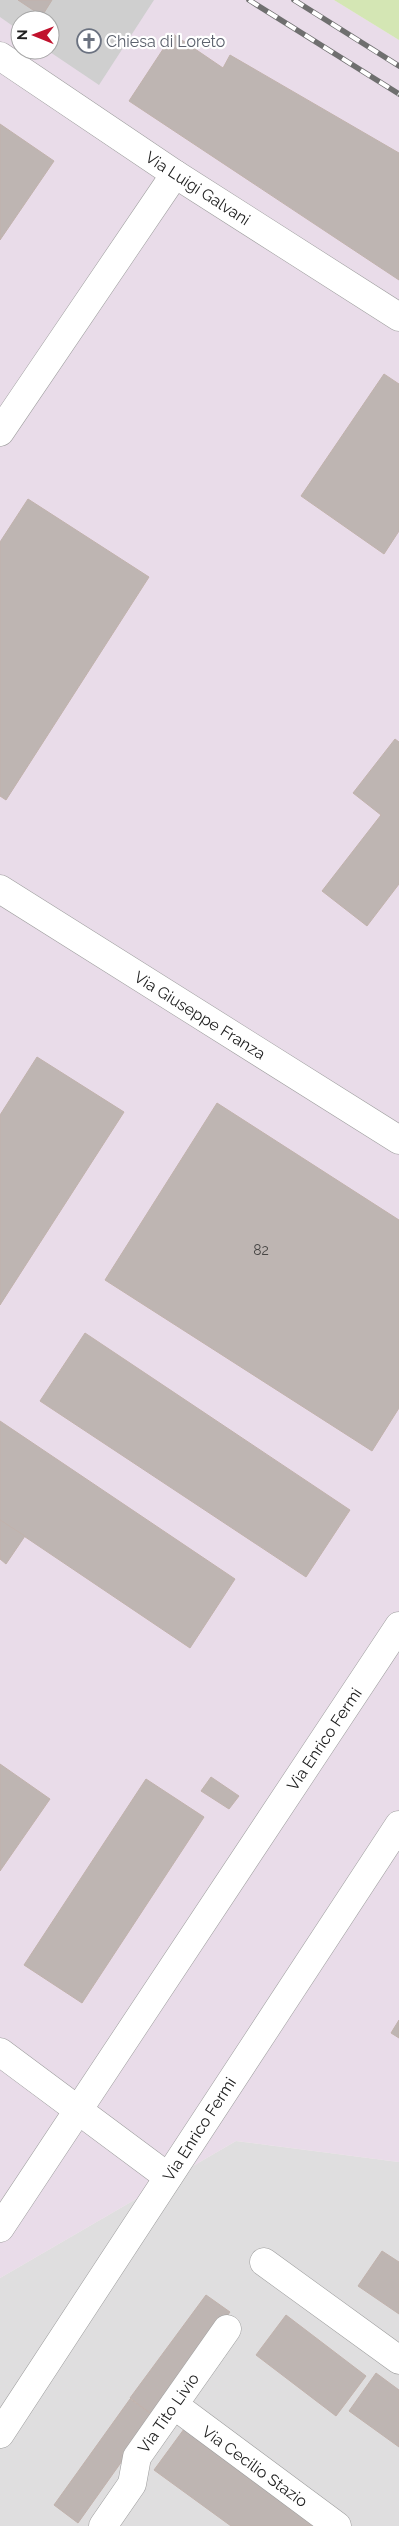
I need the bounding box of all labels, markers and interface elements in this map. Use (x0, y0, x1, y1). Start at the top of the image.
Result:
north arrow (10, 10, 60, 60)
church icon: Chiesa di Loreto (76, 28, 102, 54)
text: N (14, 29, 30, 40)
place label: Chiesa di Loreto (106, 32, 225, 51)
street label: Via Luigi Galvani (142, 147, 254, 229)
street label: Via Giuseppe Franza (131, 967, 269, 1063)
house number: 82 (253, 1242, 269, 1258)
street label: Via Enrico Fermi (283, 1684, 366, 1794)
street label: Via Enrico Fermi (159, 2074, 240, 2185)
street label: Via Tito Livio (134, 2370, 203, 2457)
street label: Via Cecilio Stazio (198, 2422, 311, 2511)

